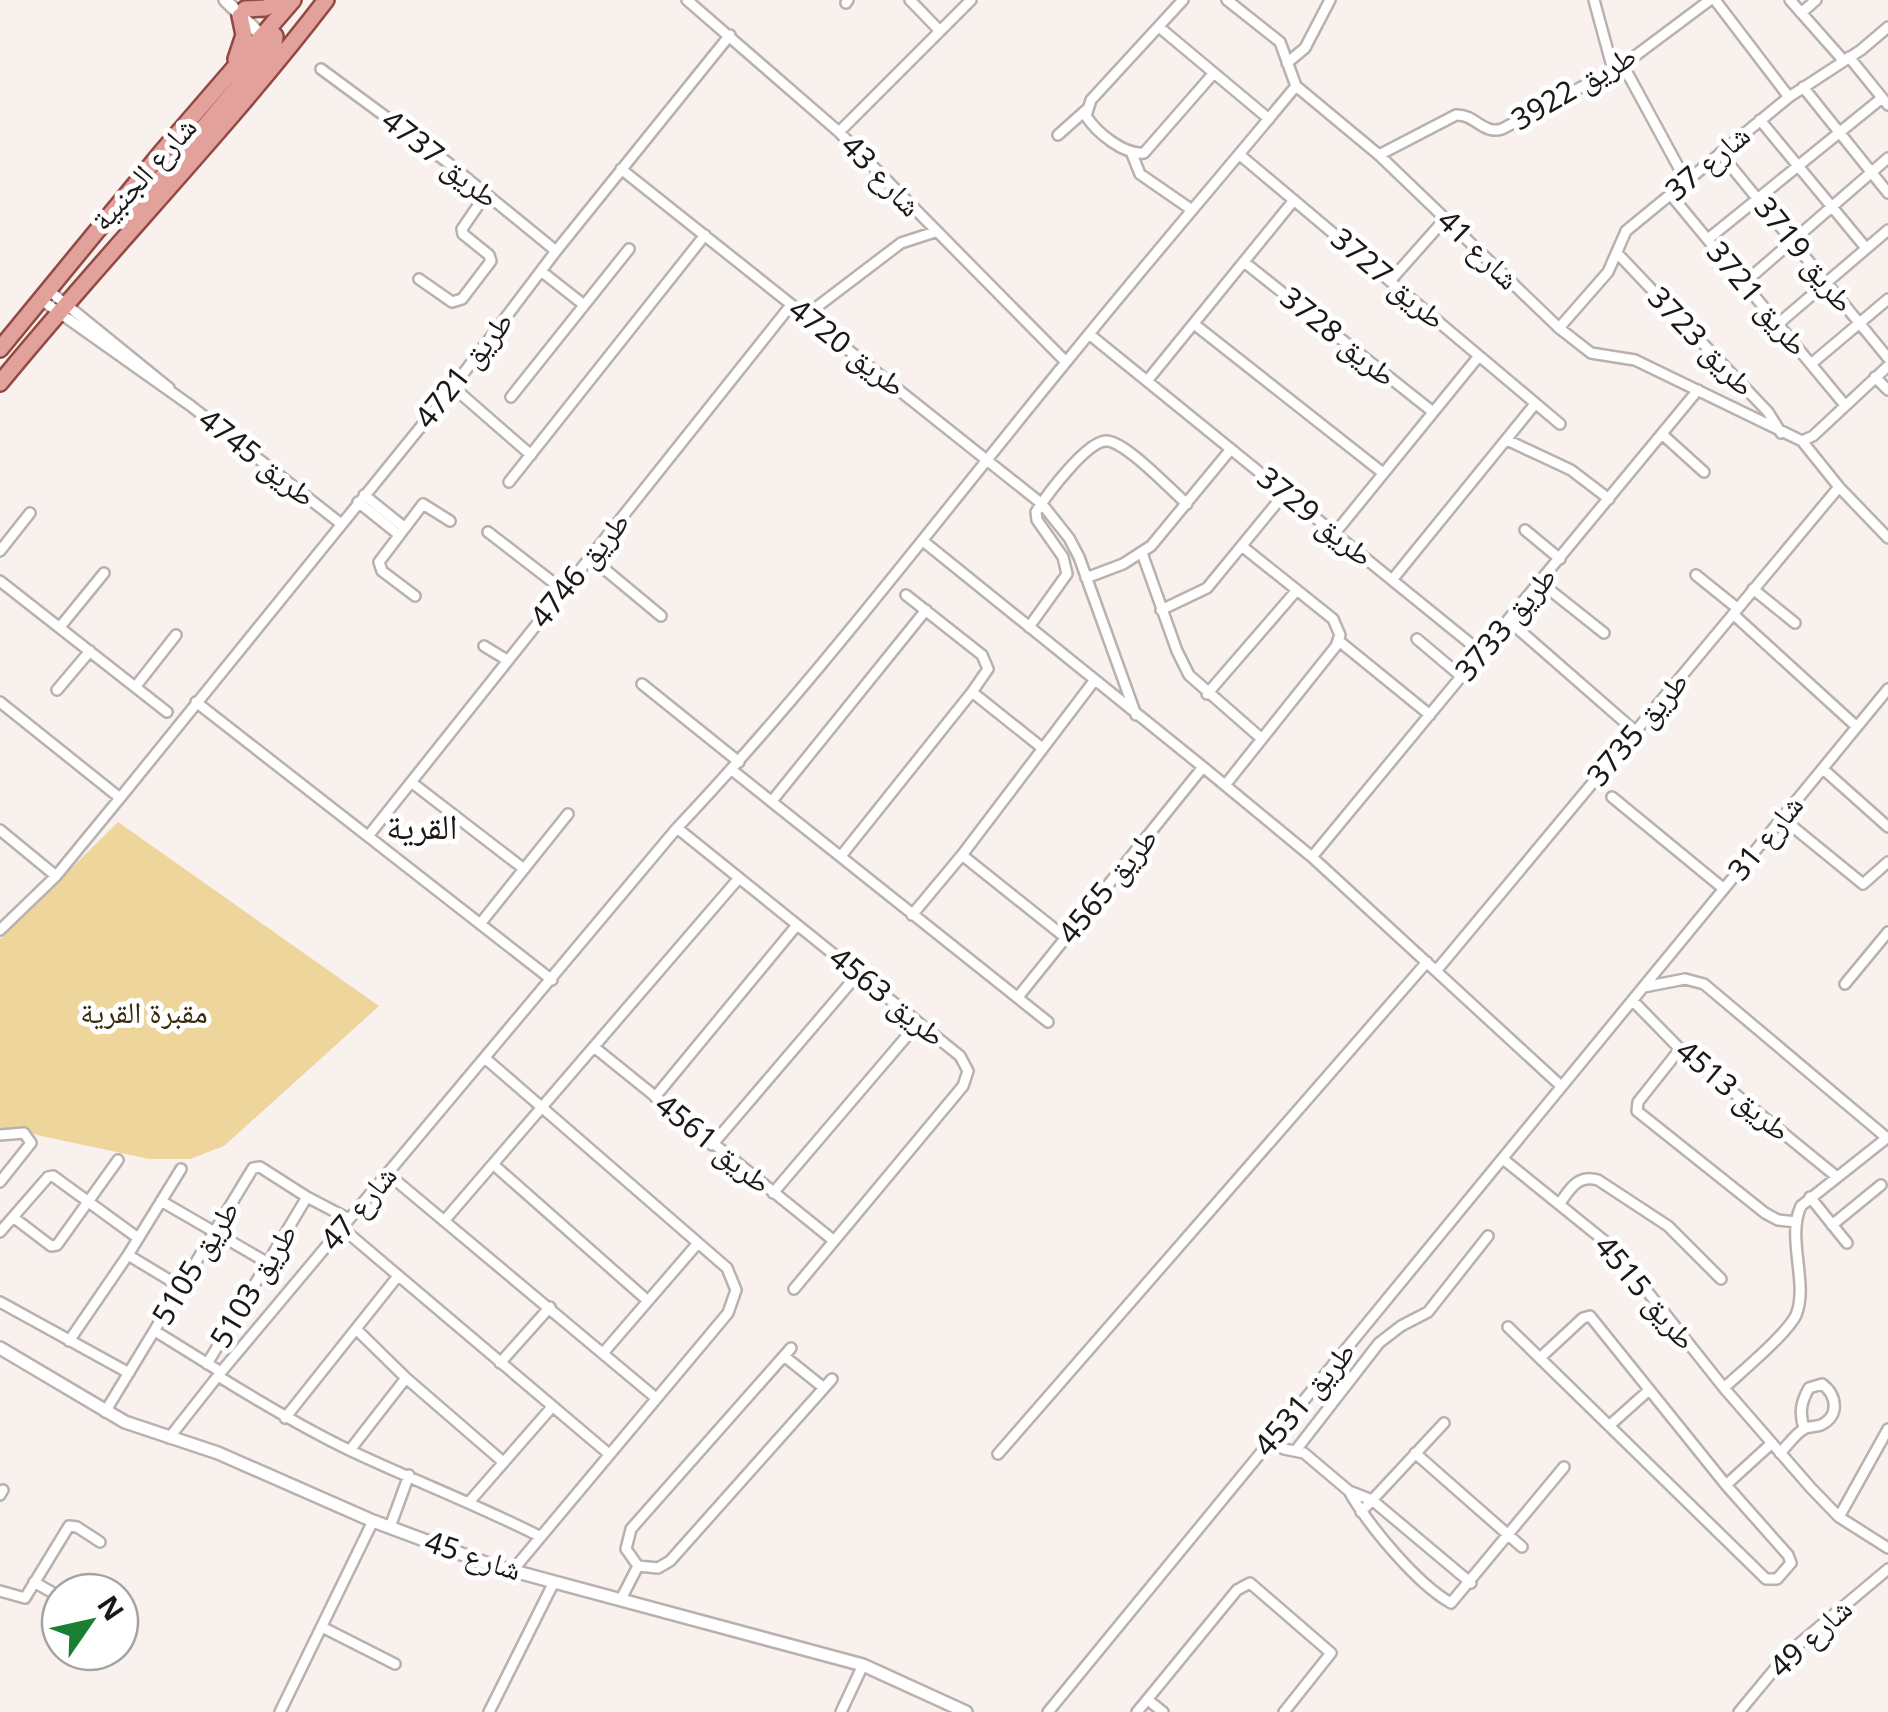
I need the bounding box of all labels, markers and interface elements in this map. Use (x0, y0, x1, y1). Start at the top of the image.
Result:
street label: طريق 3922 (1503, 34, 1643, 139)
street label: طريق 4737 (374, 99, 508, 216)
street label: شارع الجنبية (81, 107, 205, 239)
street label: شارع 37 (1656, 114, 1758, 209)
street label: شارع 43 (833, 125, 931, 225)
street label: طريق 3719 (1746, 188, 1864, 321)
street label: شارع 41 (1429, 200, 1529, 298)
street label: طريق 3727 (1323, 218, 1455, 338)
street label: طريق 3721 (1698, 232, 1818, 364)
street label: طريق 3728 (1272, 277, 1405, 395)
street label: طريق 3723 (1639, 277, 1765, 405)
street label: طريق 4720 (781, 288, 915, 405)
street label: طريق 4721 (404, 302, 521, 436)
street label: طريق 4745 (191, 398, 325, 515)
street label: طريق 3729 (1249, 457, 1382, 575)
street label: طريق 4746 (520, 503, 638, 636)
street label: طريق 3733 (1445, 557, 1565, 689)
street label: طريق 3735 (1577, 662, 1697, 794)
street label: شارع 31 (1718, 786, 1812, 888)
district label: القرية (386, 802, 458, 849)
street label: طريق 4565 (1048, 819, 1166, 952)
street label: طريق 4563 (821, 937, 954, 1055)
park label: مقبرة القرية (80, 991, 208, 1032)
street label: طريق 4513 (1668, 1030, 1800, 1150)
street label: طريق 4561 (647, 1084, 780, 1202)
street label: شارع 47 (310, 1156, 405, 1258)
street label: طريق 5105 (142, 1193, 248, 1332)
street label: طريق 5103 (200, 1216, 306, 1355)
street label: طريق 4515 (1586, 1226, 1706, 1358)
street label: طريق 4531 (1244, 1332, 1364, 1464)
street label: شارع 45 (420, 1520, 527, 1589)
north arrow (40, 1572, 140, 1672)
text: N (89, 1587, 134, 1628)
street label: شارع 49 (1760, 1588, 1860, 1686)

